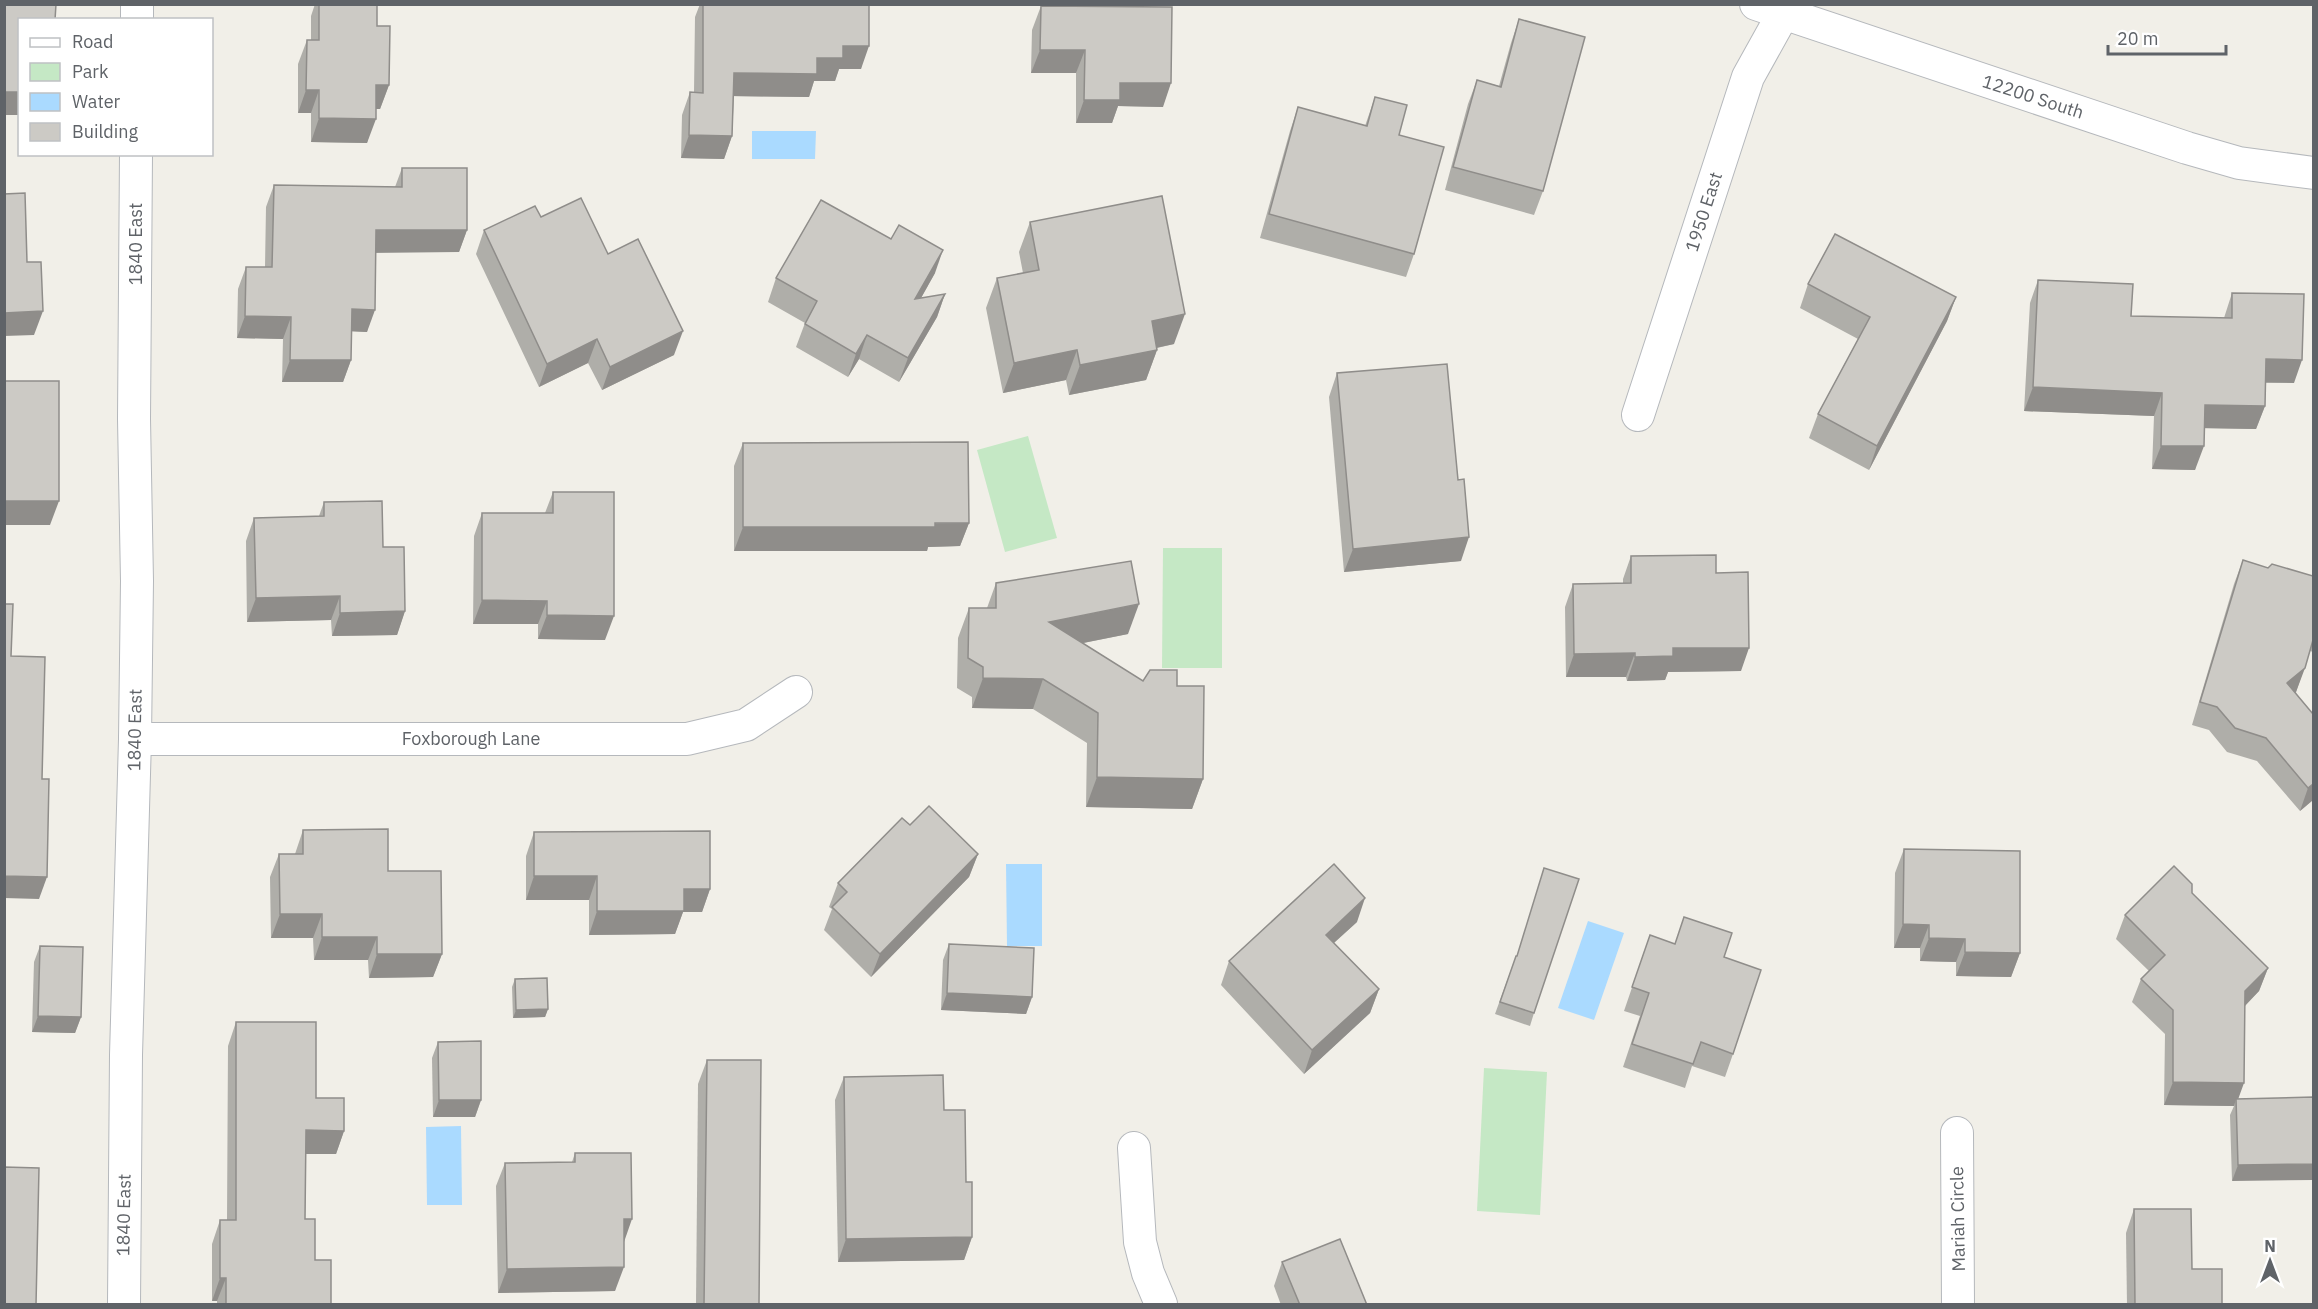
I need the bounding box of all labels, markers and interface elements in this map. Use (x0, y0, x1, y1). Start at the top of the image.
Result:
legend (18, 18, 213, 156)
scale bar (2108, 18, 2226, 56)
text: 20 m (2117, 27, 2159, 50)
text: Road (72, 30, 113, 53)
text: Park (72, 60, 109, 83)
street label: 12200 South (1979, 69, 2087, 124)
text: Water (72, 90, 121, 113)
text: Building (72, 120, 139, 143)
street label: 1950 East (1680, 169, 1727, 255)
street label: 1840 East (124, 203, 147, 285)
street label: 1840 East (122, 689, 147, 771)
street label: Foxborough Lane (402, 727, 540, 750)
street label: Mariah Circle (1945, 1166, 1970, 1272)
street label: 1840 East (111, 1174, 136, 1256)
north arrow (2240, 1231, 2300, 1291)
text: N (2264, 1236, 2276, 1256)

